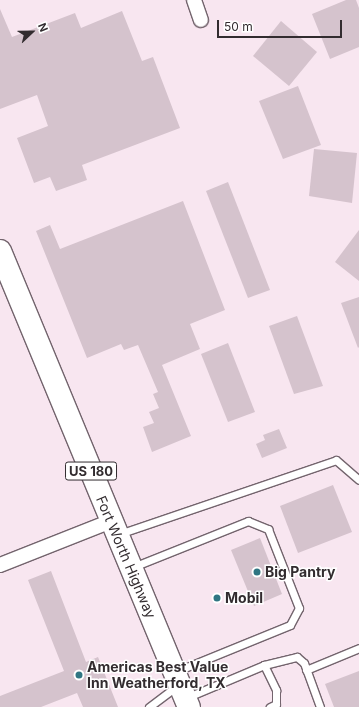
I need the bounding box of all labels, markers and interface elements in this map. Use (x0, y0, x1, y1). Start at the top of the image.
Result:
north arrow (12, 12, 52, 52)
scale bar (219, 12, 344, 38)
text: 50 m (224, 19, 253, 34)
text: N (35, 21, 51, 34)
road number: US 180 (65, 460, 117, 482)
street label: Fort Worth Highway (93, 493, 159, 621)
place label: Big Pantry (265, 564, 335, 580)
marker: Big Pantry (252, 567, 262, 577)
place label: Mobil (225, 590, 263, 606)
marker: Mobil (212, 593, 222, 603)
place label: Americas Best Value Inn Weatherford, TX (87, 659, 228, 692)
marker: Americas Best Value Inn Weatherford, TX (74, 670, 84, 680)

